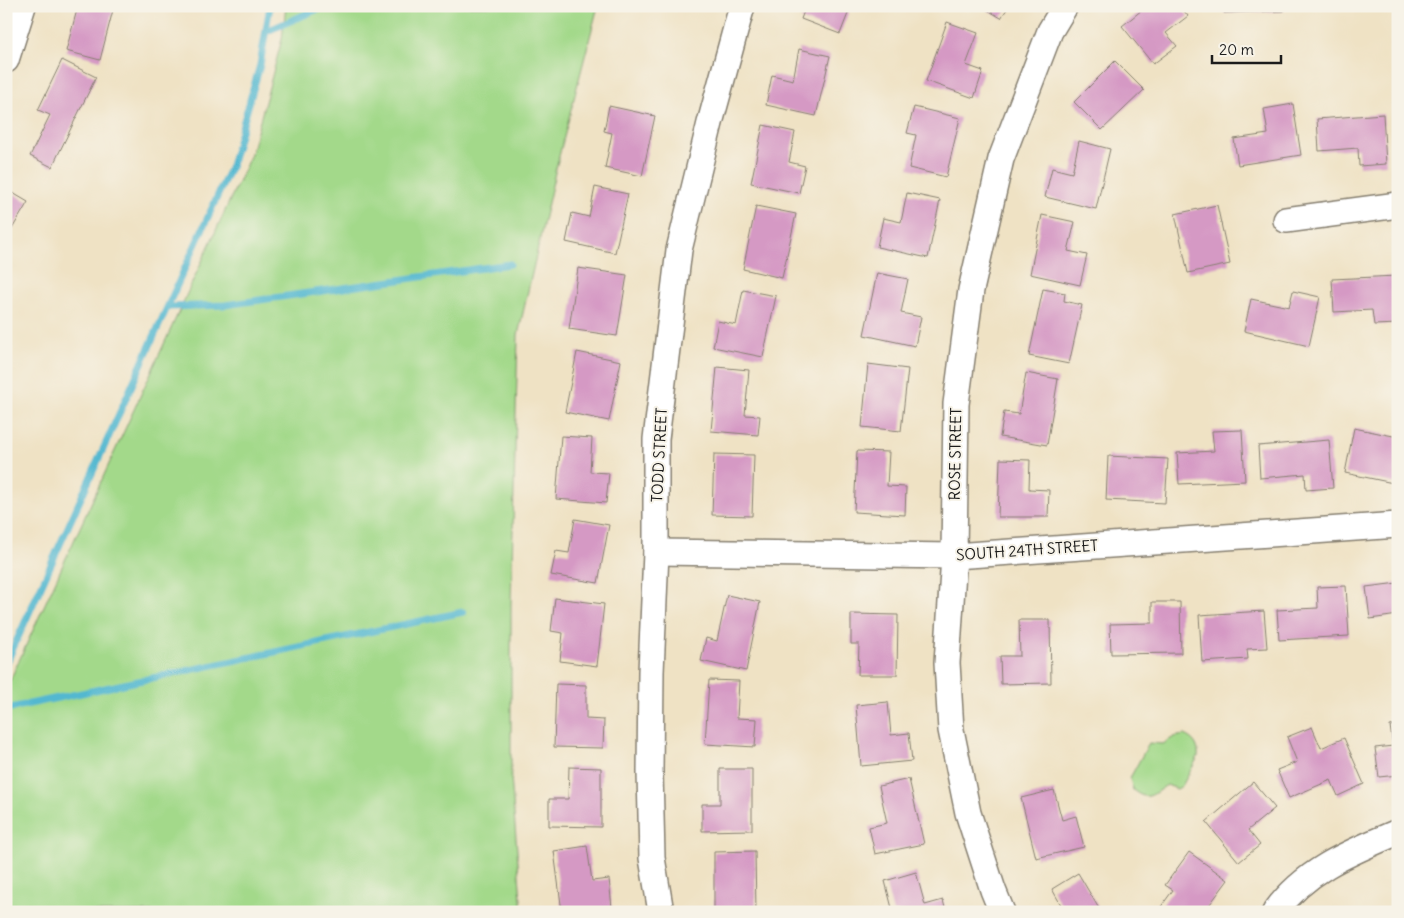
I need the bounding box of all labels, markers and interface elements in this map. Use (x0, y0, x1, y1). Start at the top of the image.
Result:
scale bar (1212, 32, 1280, 64)
text: 20 m (1219, 40, 1254, 59)
street label: TODD STREET (647, 407, 671, 503)
street label: ROSE STREET (945, 407, 965, 501)
street label: SOUTH 24TH STREET (955, 536, 1099, 564)

